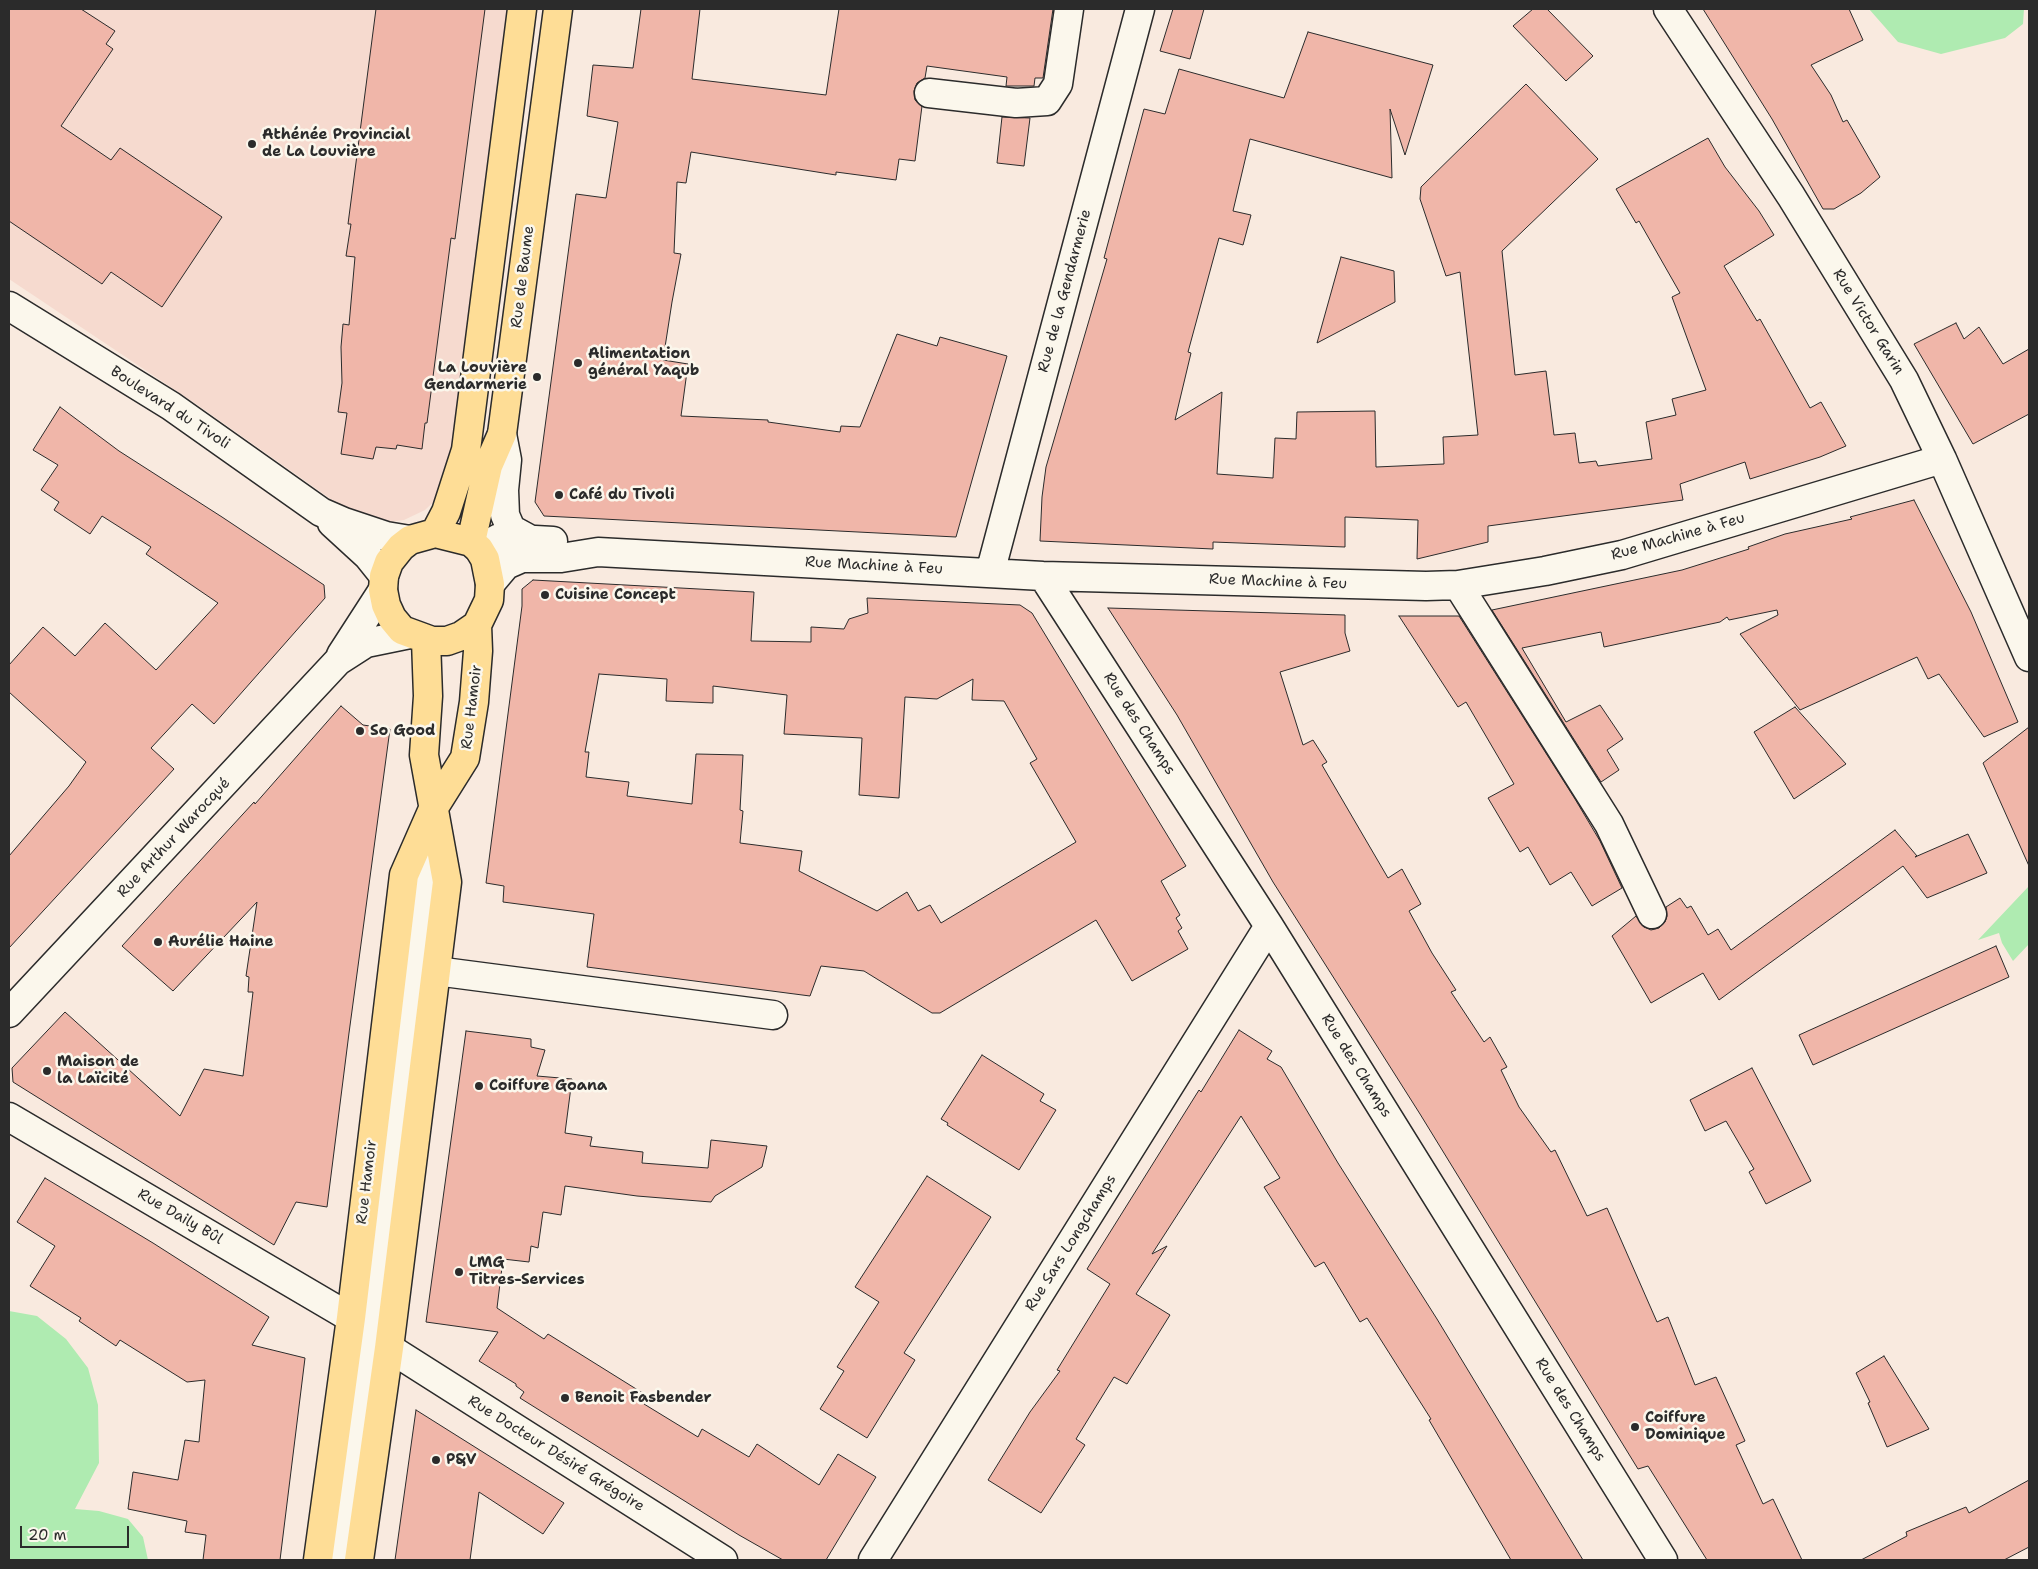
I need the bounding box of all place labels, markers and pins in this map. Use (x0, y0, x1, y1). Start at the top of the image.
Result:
place label: Athénée Provincial de La Louvière (262, 126, 410, 161)
marker: Athénée Provincial de La Louvière (246, 138, 258, 150)
place label: Alimentation général Yaqub (588, 345, 699, 380)
marker: Alimentation général Yaqub (572, 357, 584, 369)
place label: La Louvière Gendarmerie (424, 359, 527, 394)
marker: La Louvière Gendarmerie (531, 371, 543, 383)
place label: Café du Tivoli (569, 486, 675, 504)
marker: Café du Tivoli (553, 489, 565, 501)
place label: Cuisine Concept (555, 586, 676, 604)
marker: Cuisine Concept (539, 589, 551, 601)
place label: So Good (370, 722, 435, 740)
marker: So Good (354, 725, 366, 737)
place label: Aurélie Haine (168, 933, 273, 951)
marker: Aurélie Haine (152, 936, 164, 948)
place label: Maison de la Laïcité (57, 1053, 139, 1088)
marker: Maison de la Laïcité (41, 1065, 53, 1077)
place label: Coiffure Goana (489, 1077, 607, 1095)
marker: Coiffure Goana (473, 1080, 485, 1092)
place label: LMG Titres-Services (469, 1254, 585, 1289)
marker: LMG Titres-Services (453, 1266, 465, 1278)
place label: Benoit Fasbender (575, 1389, 711, 1407)
marker: Benoit Fasbender (559, 1392, 571, 1404)
place label: Coiffure Dominique (1645, 1409, 1726, 1444)
marker: Coiffure Dominique (1629, 1421, 1641, 1433)
place label: P&V (446, 1451, 476, 1469)
marker: P&V (430, 1454, 442, 1466)

